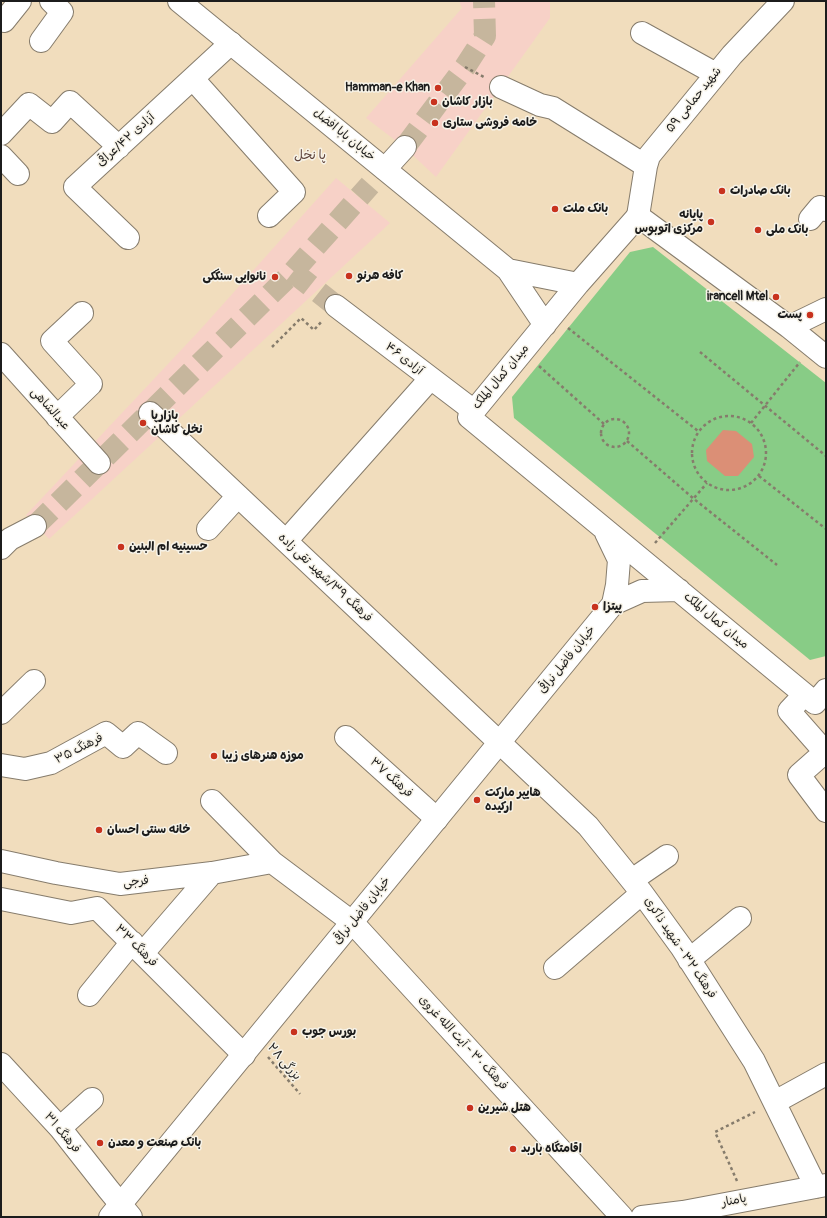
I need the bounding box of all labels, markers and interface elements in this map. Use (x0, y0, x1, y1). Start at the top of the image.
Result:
street label: شهید حمامی ۵۹ (663, 64, 725, 136)
place label: Hamman-e Khan (345, 81, 430, 95)
marker: Hamman-e Khan (433, 83, 443, 93)
place label: بازار کاشان (442, 95, 493, 109)
marker: بازار کاشان (429, 97, 439, 107)
street label: خیابان بابا افضل (310, 106, 378, 164)
street label: آزادی ۴۲/عراقی (94, 110, 158, 170)
place label: خامه فروشی ستاری (443, 116, 537, 130)
marker: خامه فروشی ستاری (430, 118, 440, 128)
district label: پا نخل (294, 148, 326, 164)
place label: بانک صادرات (730, 184, 791, 198)
marker: بانک صادرات (717, 186, 727, 196)
place label: بانک ملت (563, 202, 608, 216)
marker: بانک ملت (550, 204, 560, 214)
place label: پایانه مرکزی اتوبوس (635, 208, 703, 236)
marker: پایانه مرکزی اتوبوس (706, 217, 716, 227)
place label: بانک ملی (766, 223, 808, 237)
marker: بانک ملی (753, 225, 763, 235)
place label: کافه هرنو (357, 269, 403, 283)
place label: نانوایی سنگکی (202, 270, 267, 284)
marker: کافه هرنو (344, 271, 354, 281)
marker: نانوایی سنگکی (270, 272, 280, 282)
place label: irancell Mtel (707, 290, 768, 304)
marker: irancell Mtel (771, 292, 781, 302)
place label: پست (778, 308, 802, 322)
marker: پست (805, 310, 815, 320)
street label: آزادی ۴۶ (382, 340, 426, 378)
street label: میدان کمال الملک (470, 342, 532, 412)
street label: عبدالشاهی (27, 385, 73, 433)
place label: بازارپا نخل کاشان (151, 409, 202, 437)
marker: بازارپا نخل کاشان (138, 418, 148, 428)
street label: فرهنگ ۳۹/شهید تقی زاده (275, 531, 375, 625)
place label: حسینیه ام البنین (129, 540, 208, 554)
marker: حسینیه ام البنین (116, 542, 126, 552)
street label: میدان کمال الملک (681, 590, 751, 652)
place label: پیتزا (603, 600, 622, 614)
marker: پیتزا (590, 602, 600, 612)
street label: خیابان فاضل نراقی (535, 623, 599, 697)
street label: فرهنگ ۳۵ (52, 731, 106, 767)
place label: موزه هنرهای زیبا (222, 749, 304, 763)
marker: موزه هنرهای زیبا (209, 751, 219, 761)
street label: فرهنگ ۳۷ (367, 755, 415, 801)
place label: هایپر مارکت ارکیده (485, 786, 541, 814)
marker: هایپر مارکت ارکیده (472, 795, 482, 805)
place label: خانه سنتی احسان (107, 823, 190, 837)
marker: خانه سنتی احسان (94, 825, 104, 835)
street label: فرجی (122, 873, 150, 891)
street label: خیابان فاضل نراقی (330, 874, 394, 948)
street label: فرهنگ ۳۲ - شهید ذاکری (641, 895, 719, 1001)
street label: فرهنگ ۳۳ (112, 922, 160, 970)
street label: فرهنگ ۳۰ - آیت الله غروی (415, 993, 511, 1093)
place label: بورس جوب (302, 1025, 356, 1039)
marker: بورس جوب (289, 1027, 299, 1037)
street label: بزرگی ۲۸ (264, 1041, 304, 1083)
place label: هتل شیرین (478, 1101, 531, 1115)
marker: هتل شیرین (465, 1103, 475, 1113)
street label: فرهنگ ۳۱ (41, 1110, 83, 1156)
place label: بانک صنعت و معدن (108, 1136, 201, 1150)
marker: بانک صنعت و معدن (95, 1138, 105, 1148)
place label: اقامتگاه باربد (521, 1142, 582, 1156)
marker: اقامتگاه باربد (508, 1144, 518, 1154)
street label: پامنار (720, 1192, 748, 1210)

